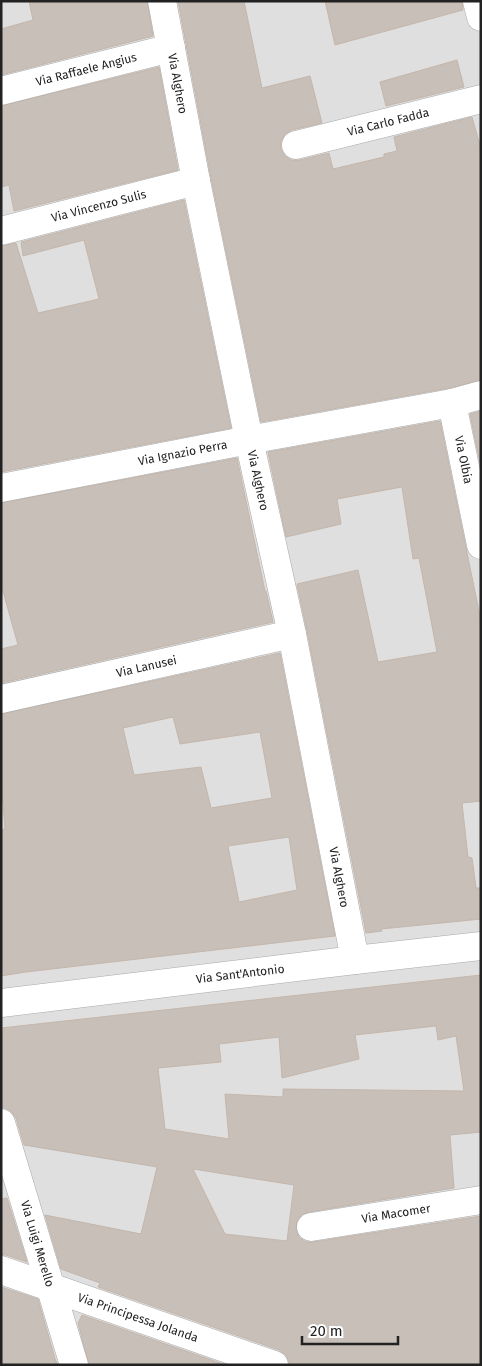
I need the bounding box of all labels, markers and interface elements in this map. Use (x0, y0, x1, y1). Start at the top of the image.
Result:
street label: Via Raffaele Angius (34, 50, 139, 89)
street label: Via Alghero (165, 52, 190, 115)
street label: Via Carlo Fadda (346, 105, 431, 139)
street label: Via Vincenzo Sulis (50, 187, 148, 225)
street label: Via Olbia (452, 435, 475, 485)
street label: Via Ignazio Perra (137, 437, 228, 468)
street label: Via Alghero (244, 449, 271, 512)
street label: Via Lanusei (115, 653, 178, 680)
street label: Via Alghero (326, 846, 352, 909)
street label: Via Sant'Antonio (195, 962, 285, 986)
street label: Via Luigi Merello (18, 1199, 57, 1289)
street label: Via Macomer (360, 1201, 432, 1226)
street label: Via Principessa Jolanda (76, 1290, 200, 1345)
scale bar (302, 1314, 398, 1346)
text: 20 m (310, 1322, 343, 1340)

